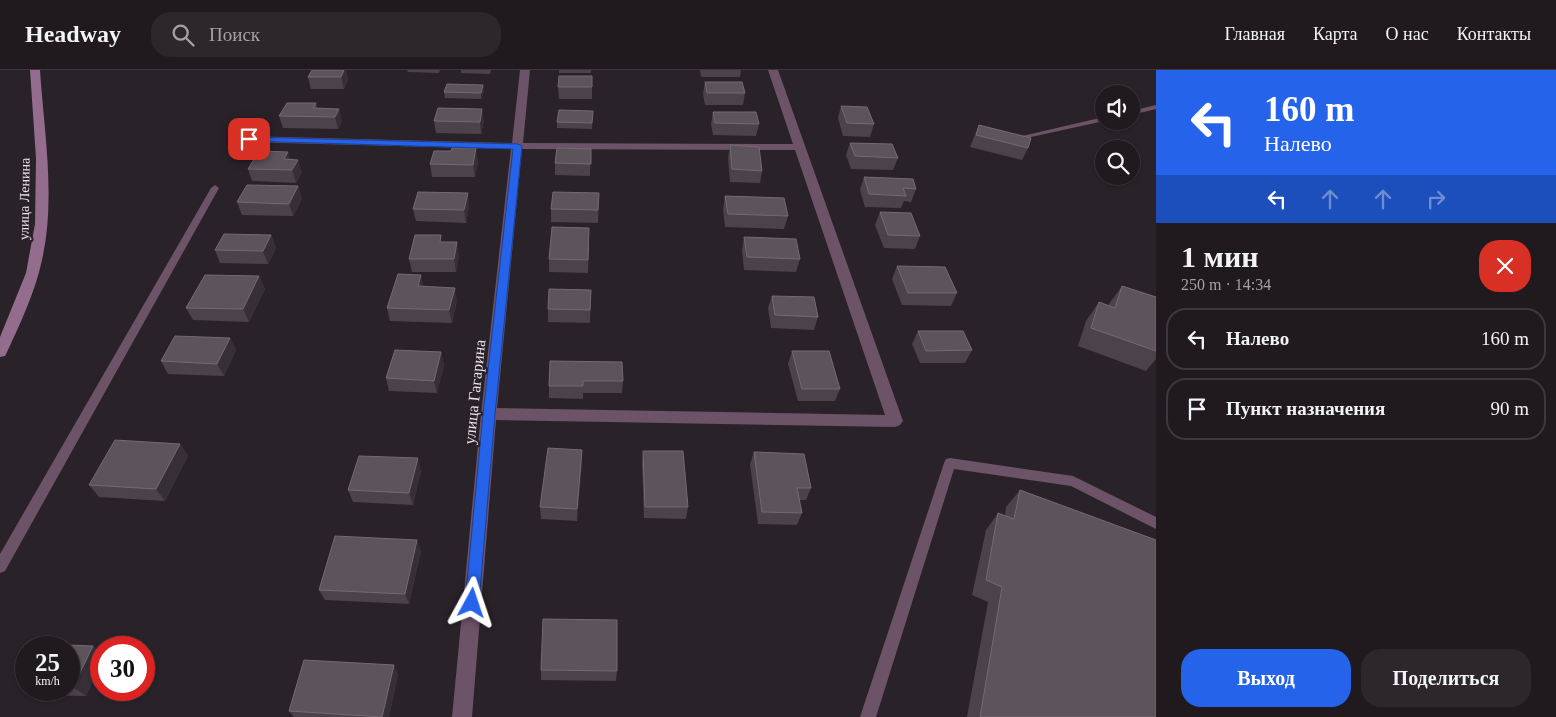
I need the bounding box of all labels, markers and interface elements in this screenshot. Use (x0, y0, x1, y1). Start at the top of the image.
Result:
search box (151, 12, 501, 57)
text: Headway (25, 21, 121, 47)
icon: search (169, 21, 197, 49)
text: Поиск (209, 24, 260, 45)
text: Главная (1225, 24, 1285, 44)
text: Карта (1313, 24, 1358, 44)
text: О нас (1386, 24, 1429, 44)
text: Контакты (1457, 24, 1531, 44)
map controls (1095, 85, 1140, 185)
button: sound (1095, 85, 1140, 130)
icon: left (1181, 90, 1246, 155)
text: 160 m (1264, 90, 1354, 129)
pin (228, 118, 270, 160)
icon: arrive (235, 125, 263, 153)
text: Налево (1264, 131, 1332, 156)
button: search (1095, 140, 1140, 185)
street label: улица Ленина (16, 157, 33, 240)
icon: left (1263, 185, 1291, 213)
icon: ahead (1316, 185, 1344, 213)
icon: ahead (1369, 185, 1397, 213)
icon: right (1422, 185, 1450, 213)
text: 1 мин (1181, 240, 1259, 273)
button: close (1479, 240, 1531, 292)
text: 250 m · 14:34 (1181, 276, 1271, 293)
icon: left (1183, 325, 1211, 353)
text: Налево (1226, 328, 1289, 349)
text: 160 m (1481, 328, 1529, 349)
street label: улица Гагарина (461, 339, 489, 445)
icon: arrive (1183, 395, 1211, 423)
text: Пункт назначения (1226, 398, 1385, 419)
text: 90 m (1490, 398, 1529, 419)
position arrow (445, 576, 497, 628)
speed limit sign: 30 (90, 636, 155, 701)
text: 25 (35, 649, 60, 676)
button: Выход (1181, 649, 1351, 707)
button: Поделиться (1361, 649, 1531, 707)
text: km/h (35, 674, 60, 688)

